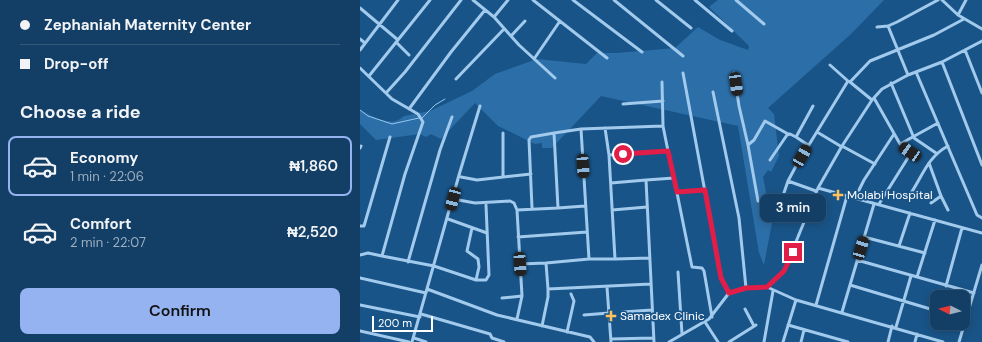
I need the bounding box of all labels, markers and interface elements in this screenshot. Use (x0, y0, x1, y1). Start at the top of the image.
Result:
text: Zephaniah Maternity Center (44, 15, 251, 35)
text: Drop-off (44, 54, 109, 74)
car (728, 71, 744, 97)
text: Choose a ride (20, 100, 141, 124)
car (897, 140, 923, 164)
car (791, 143, 813, 169)
route start (614, 145, 632, 163)
icon: car (22, 148, 58, 184)
text: Economy (70, 148, 138, 168)
car (576, 154, 590, 178)
text: ₦1,860 (289, 156, 338, 176)
text: 1 min · 22:06 (70, 168, 144, 185)
car (444, 186, 462, 212)
place label: Molabi Hospital (847, 187, 933, 203)
marker: Molabi Hospital (832, 189, 844, 201)
callout: 3 min (760, 194, 826, 222)
text: 3 min (776, 199, 810, 216)
icon: car (22, 214, 58, 250)
text: Comfort (70, 214, 131, 234)
text: ₦2,520 (287, 222, 338, 242)
text: 2 min · 22:07 (70, 234, 146, 251)
car (852, 235, 870, 261)
route end (784, 243, 802, 261)
car (513, 252, 527, 276)
button: Confirm (20, 288, 340, 334)
north arrow (930, 290, 970, 330)
map controls (930, 290, 970, 330)
place label: Samadex Clinic (620, 308, 705, 324)
marker: Samadex Clinic (605, 310, 617, 322)
scale bar (372, 314, 433, 333)
text: 200 m (378, 316, 412, 330)

